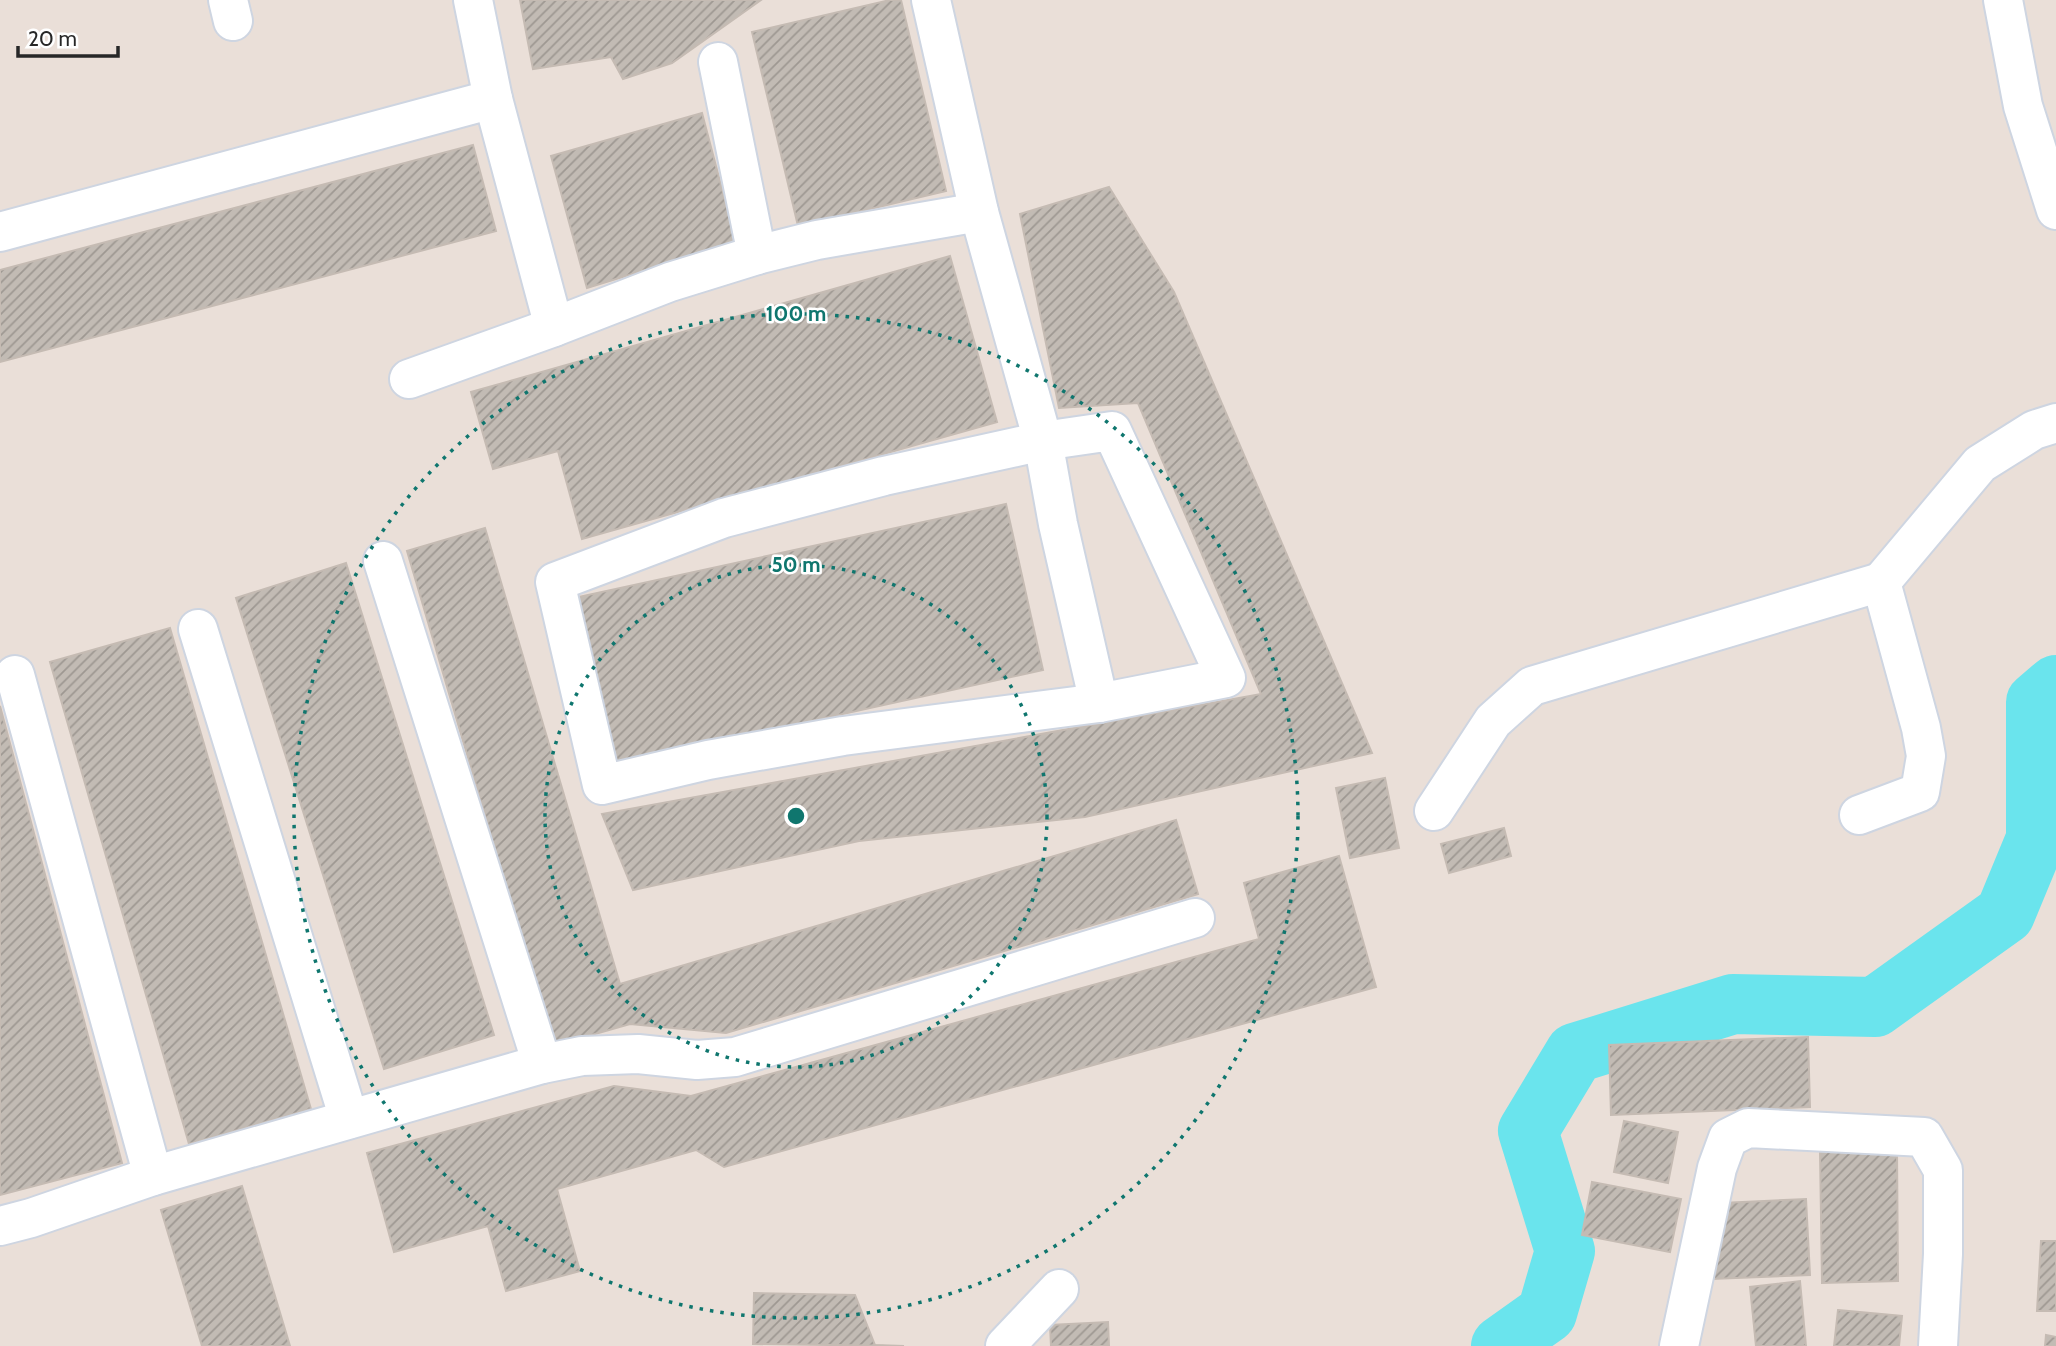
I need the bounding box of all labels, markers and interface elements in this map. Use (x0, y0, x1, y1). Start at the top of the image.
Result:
scale bar (18, 14, 117, 58)
text: 20 m (28, 26, 77, 51)
text: 100 m (766, 301, 826, 326)
text: 50 m (771, 552, 821, 577)
centre of rings (784, 804, 808, 828)

